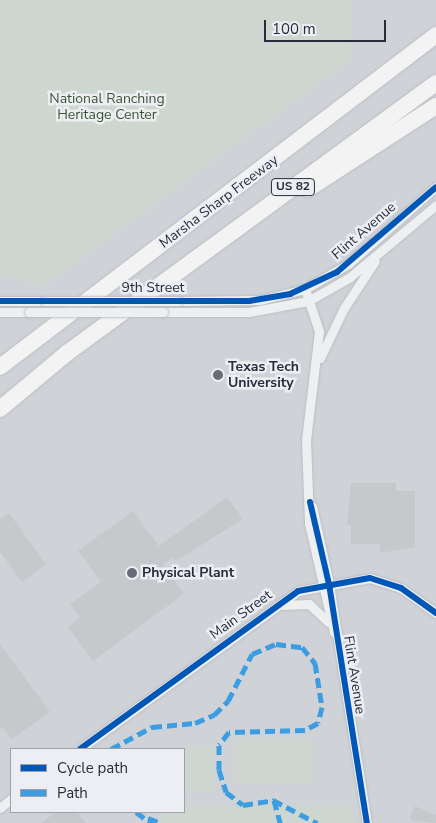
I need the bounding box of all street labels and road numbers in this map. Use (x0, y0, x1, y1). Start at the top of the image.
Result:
street label: Marsha Sharp Freeway (156, 152, 282, 252)
road number: US 82 (270, 178, 316, 196)
street label: Flint Avenue (329, 199, 399, 263)
street label: 9th Street (121, 280, 185, 296)
street label: Main Street (207, 587, 275, 643)
street label: Flint Avenue (340, 635, 368, 715)

